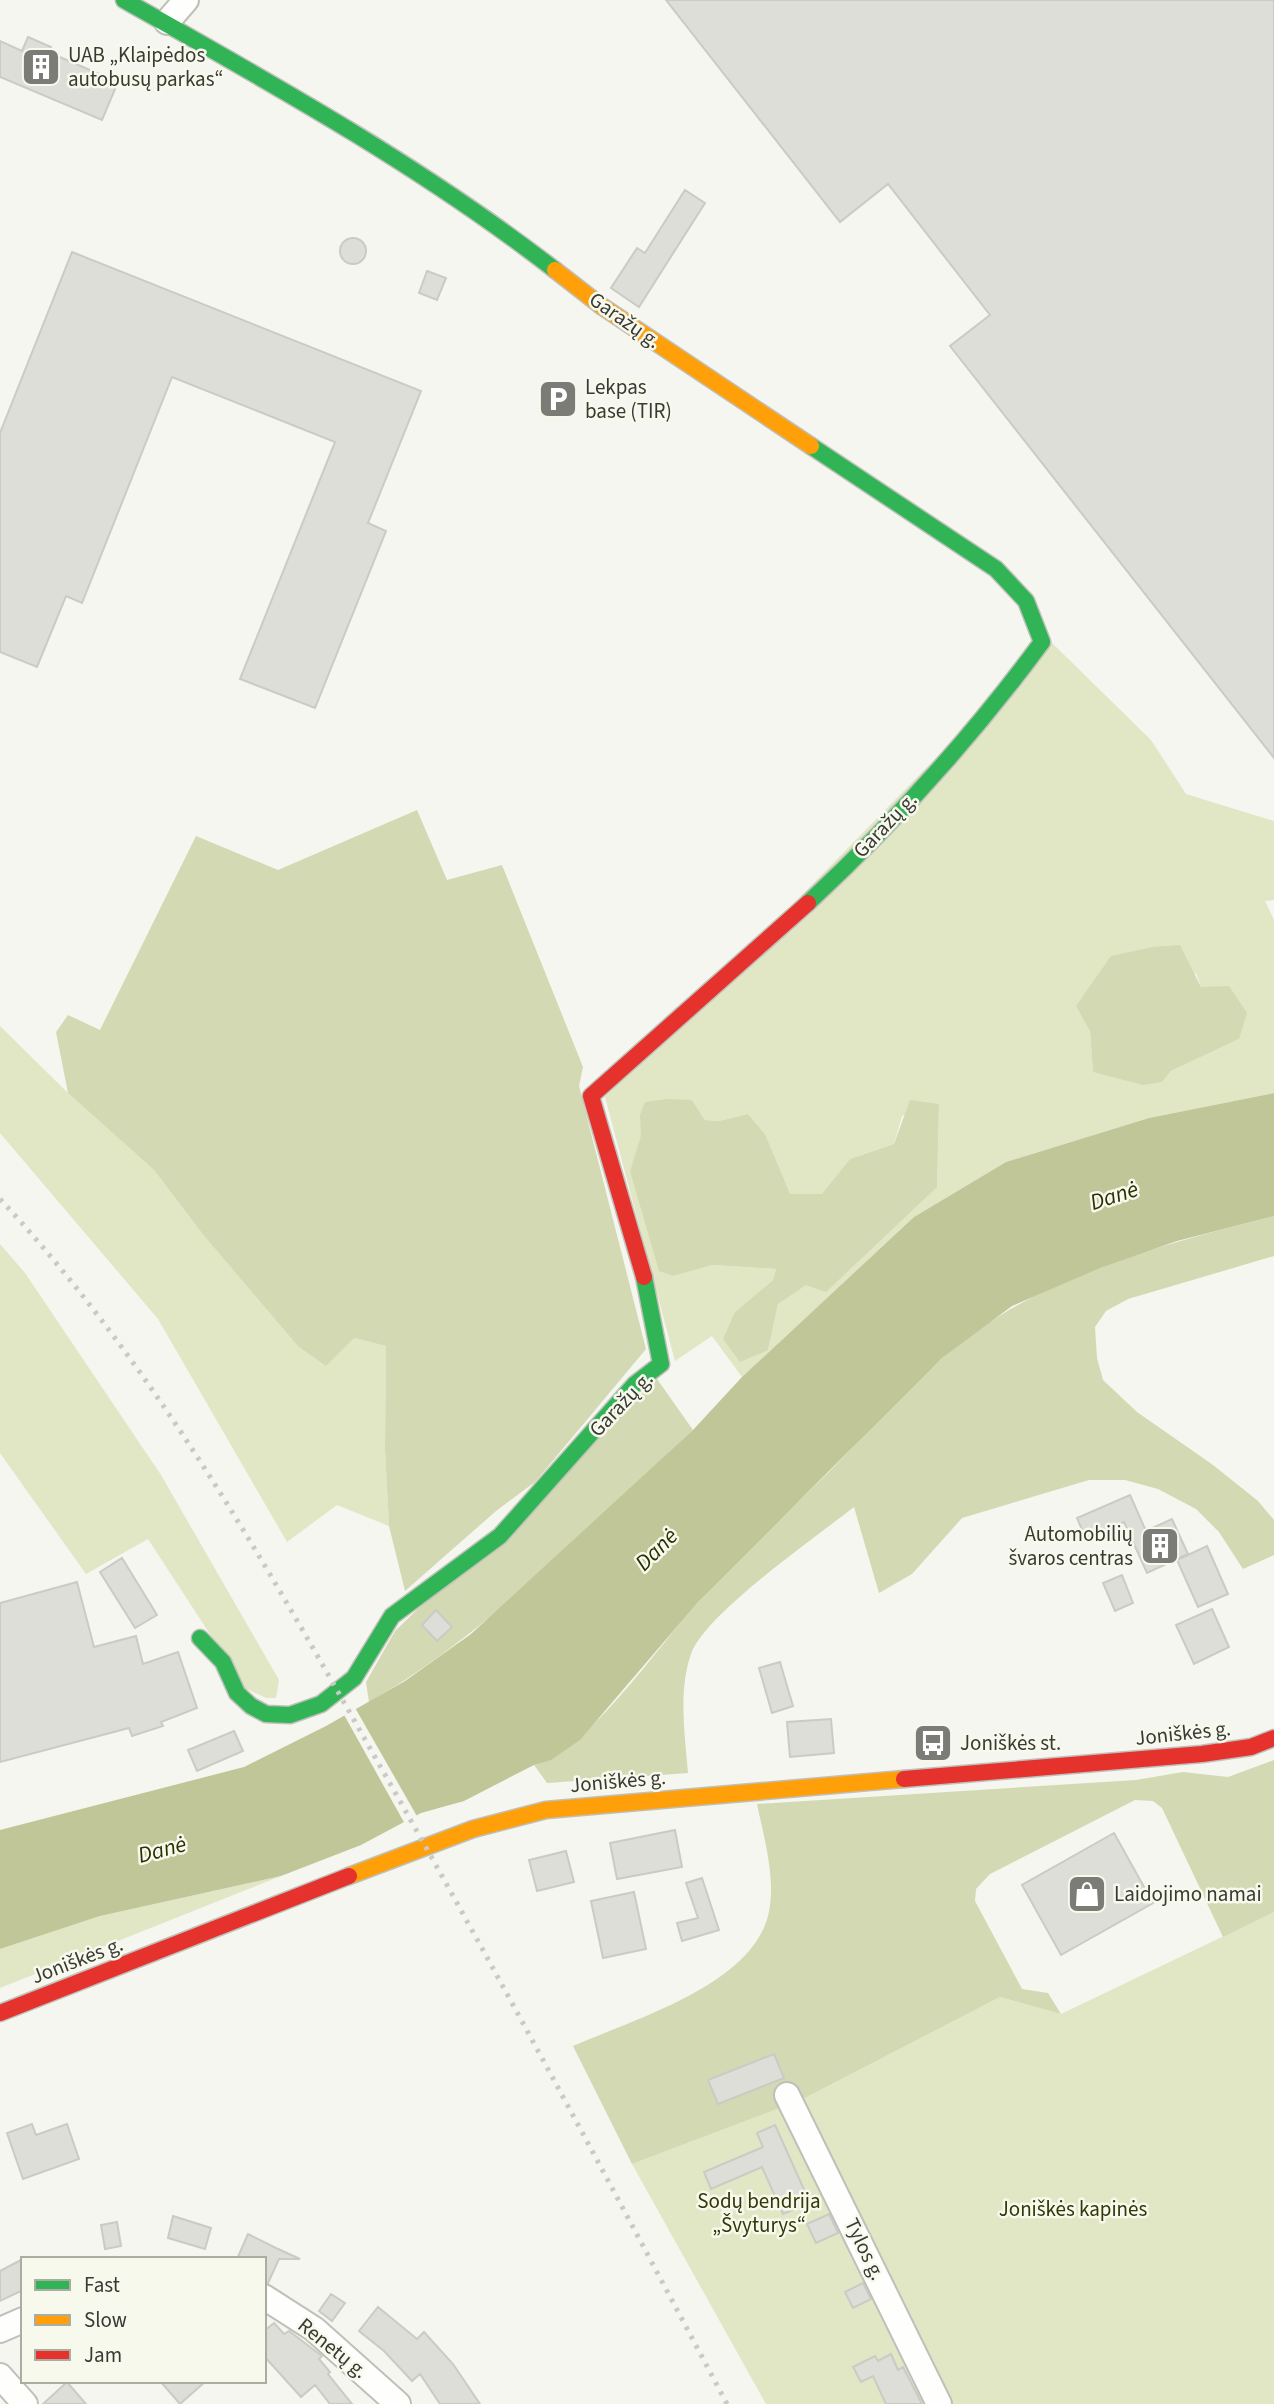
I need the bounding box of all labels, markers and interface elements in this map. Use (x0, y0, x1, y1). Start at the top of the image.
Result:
place label: UAB „Klaipėdos autobusų parkas“ (68, 40, 223, 94)
building icon: UAB „Klaipėdos autobusų parkas“ (20, 46, 62, 88)
street label: Garažų g. (583, 284, 667, 356)
place label: Lekpas base (TIR) (585, 372, 672, 426)
parking icon: Lekpas base (TIR) (537, 378, 579, 420)
street label: Garažų g. (846, 785, 924, 865)
water label: Danė (1086, 1172, 1143, 1219)
street label: Garažų g. (582, 1364, 660, 1444)
place label: Automobilių švaros centras (1009, 1519, 1133, 1573)
water label: Danė (627, 1520, 685, 1578)
building icon: Automobilių švaros centras (1139, 1525, 1181, 1567)
street label: Joniškės g. (1134, 1713, 1232, 1753)
bus stop icon: Joniškės st. (912, 1722, 954, 1764)
place label: Joniškės st. (960, 1728, 1061, 1758)
street label: Joniškės g. (569, 1762, 667, 1800)
water label: Danė (134, 1827, 190, 1872)
shop icon: Laidojimo namai (1066, 1873, 1108, 1915)
place label: Laidojimo namai (1114, 1879, 1262, 1909)
street label: Joniškės g. (27, 1929, 127, 1991)
park label: Sodų bendrija „Švyturys“ (697, 2186, 821, 2240)
park label: Joniškės kapinės (999, 2194, 1148, 2224)
street label: Tylos g. (837, 2213, 893, 2285)
legend (21, 2257, 266, 2383)
text: Fast (84, 2270, 120, 2300)
text: Slow (84, 2305, 127, 2335)
street label: Renetų g. (292, 2310, 374, 2386)
text: Jam (84, 2340, 122, 2370)

